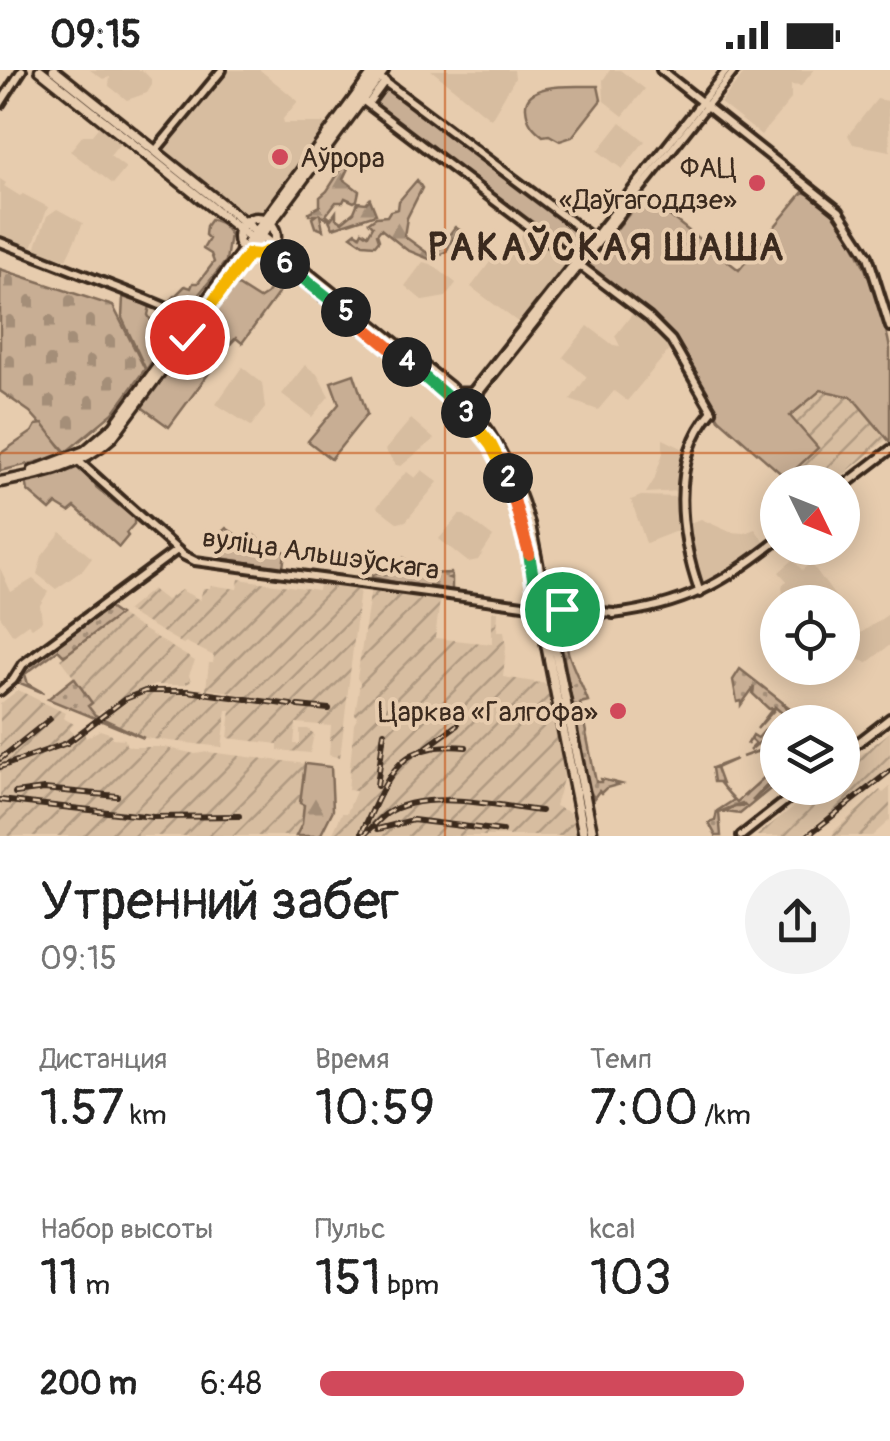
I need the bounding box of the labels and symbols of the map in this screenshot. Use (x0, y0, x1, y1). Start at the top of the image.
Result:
place label: Аўрора (300, 141, 385, 176)
marker: Аўрора (269, 146, 291, 168)
place label: ФАЦ «Даўгагоддзе» (559, 151, 737, 218)
marker: ФАЦ «Даўгагоддзе» (746, 172, 768, 194)
district label: РАКАЎСКАЯ ШАША (428, 224, 786, 272)
pin: 6 (260, 239, 310, 289)
pin: 5 (321, 287, 371, 337)
pin (145, 295, 230, 380)
pin: 4 (382, 337, 432, 387)
pin: 3 (441, 388, 491, 438)
pin: 2 (483, 453, 533, 503)
north arrow (760, 465, 860, 565)
street label: вуліца Альшэўскага (200, 521, 442, 588)
pin (520, 567, 605, 652)
place label: Царква «Галгофа» (378, 695, 598, 730)
marker: Царква «Галгофа» (607, 700, 629, 722)

